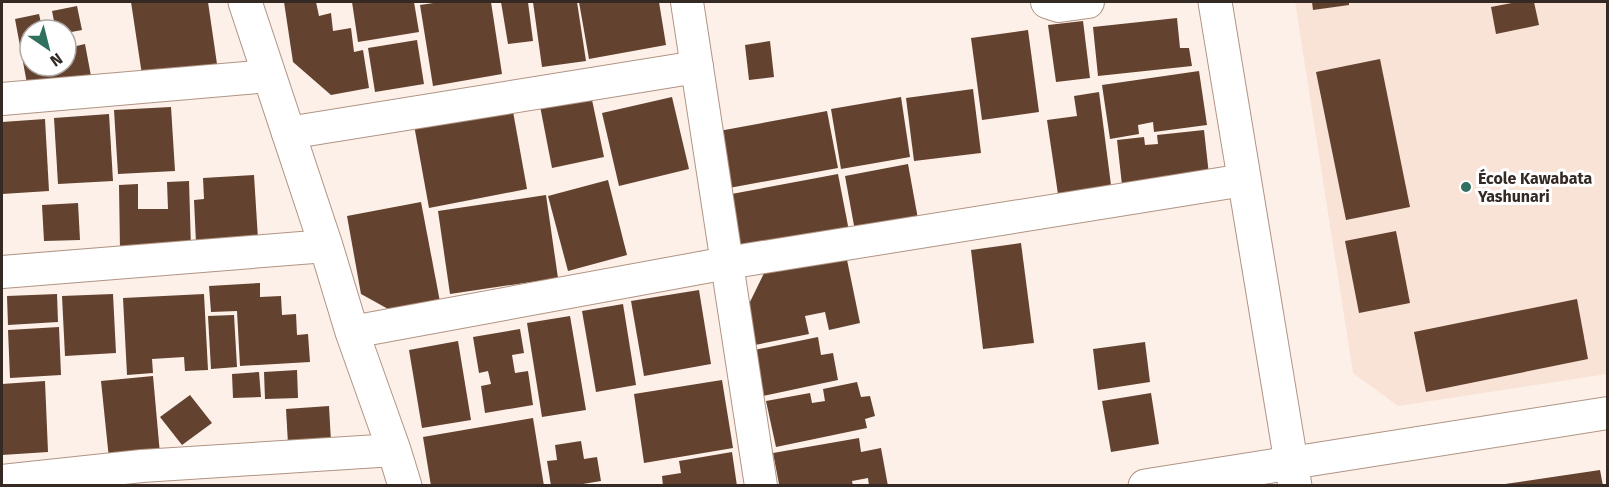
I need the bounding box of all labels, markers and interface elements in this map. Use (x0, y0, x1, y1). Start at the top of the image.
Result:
north arrow (18, 18, 78, 78)
text: N (47, 49, 66, 71)
place label: École Kawabata Yashunari (1477, 168, 1592, 206)
marker: École Kawabata Yashunari (1459, 180, 1473, 194)

